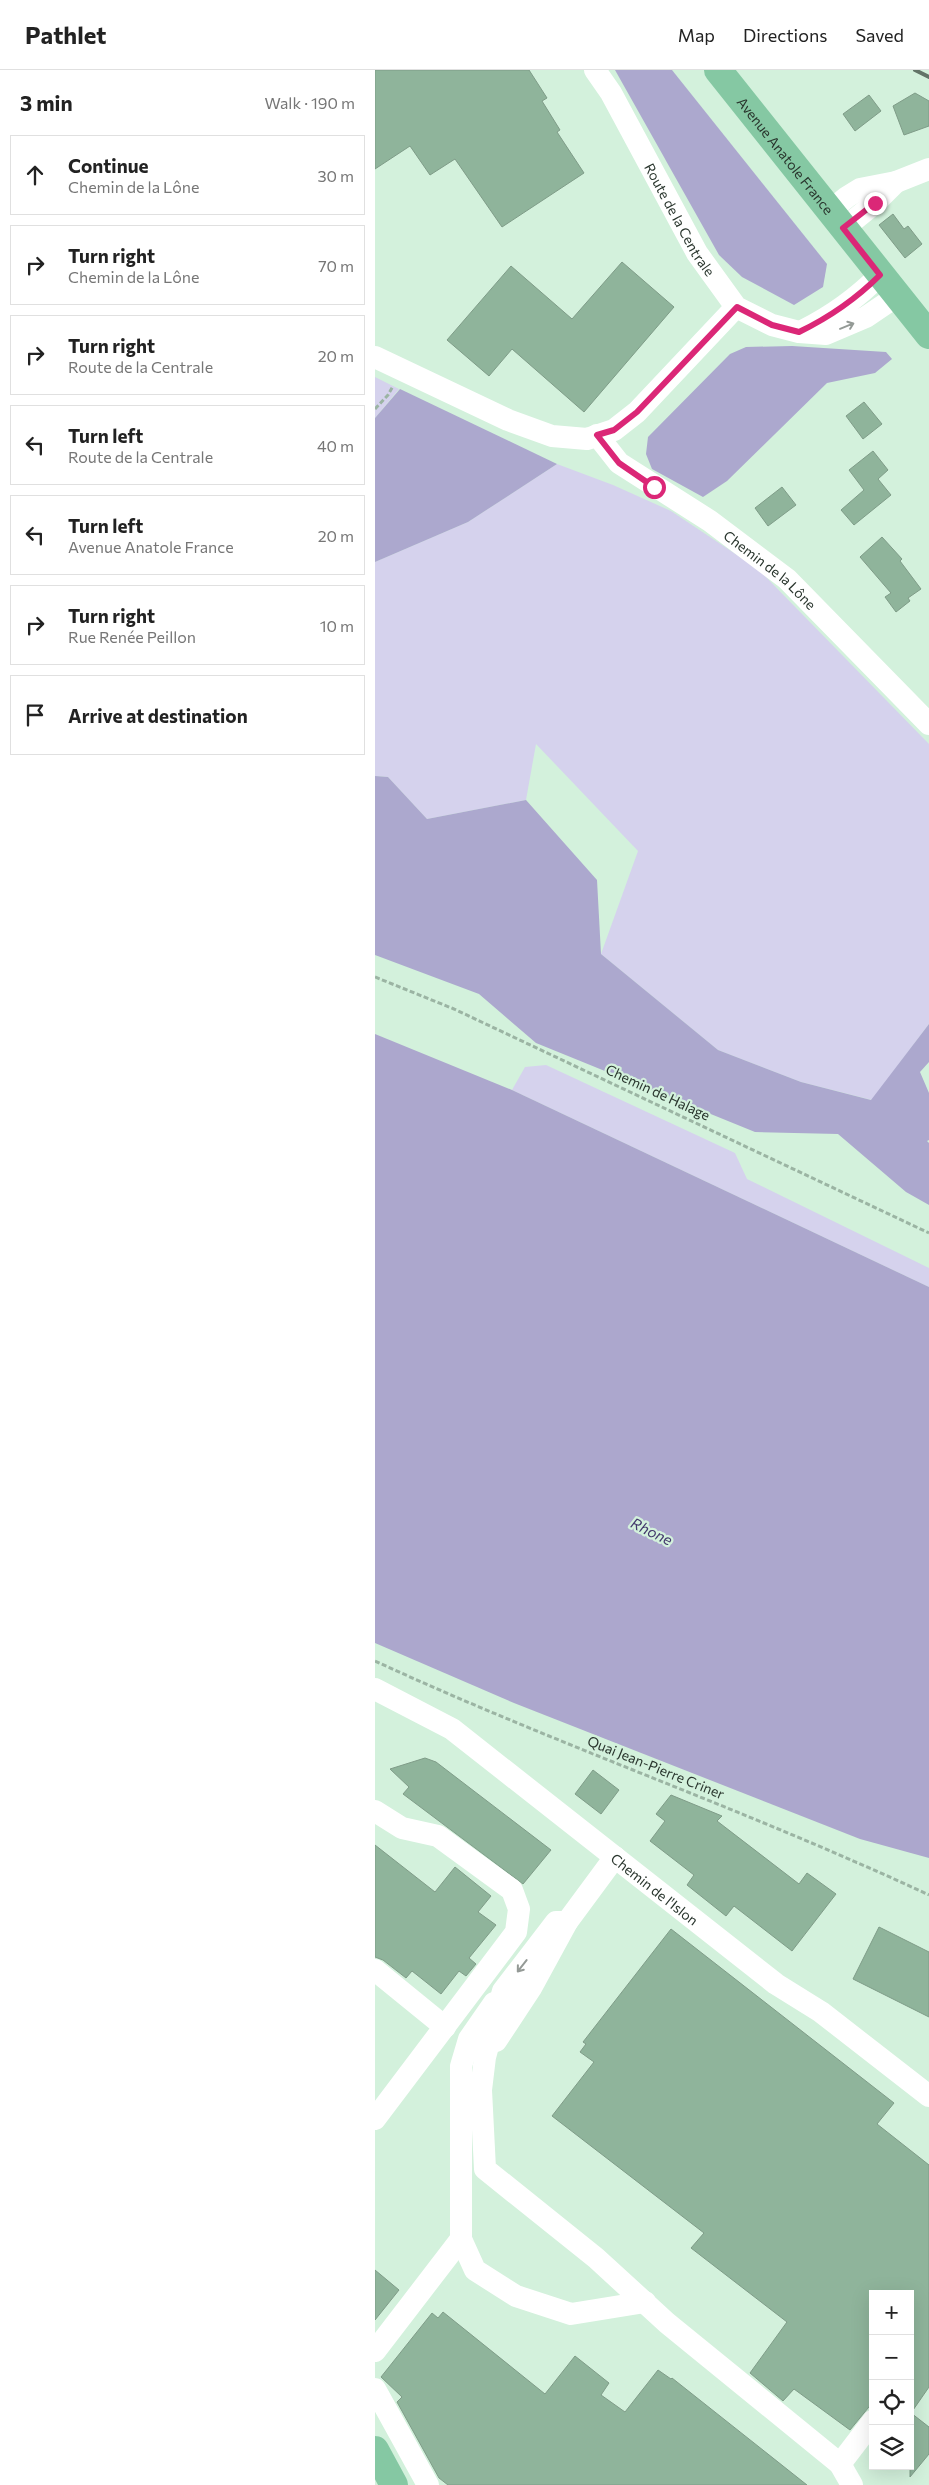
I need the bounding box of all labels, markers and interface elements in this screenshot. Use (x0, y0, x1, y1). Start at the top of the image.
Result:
text: Pathlet (25, 20, 106, 49)
text: Map (678, 24, 715, 46)
text: Directions (743, 24, 827, 46)
text: Saved (855, 24, 904, 46)
text: 3 min (20, 90, 73, 115)
text: Walk · 190 m (265, 93, 355, 112)
street label: Avenue Anatole France (734, 93, 838, 217)
text: Continue (68, 154, 148, 177)
street label: Route de la Centrale (642, 160, 719, 279)
icon: ahead (21, 161, 49, 189)
text: 30 m (317, 166, 354, 185)
text: Chemin de la Lône (68, 177, 199, 196)
route end (864, 192, 887, 215)
text: Turn right (68, 244, 155, 267)
icon: right (21, 251, 49, 279)
text: 70 m (318, 256, 354, 275)
text: Chemin de la Lône (68, 267, 199, 286)
one-way arrow (839, 321, 854, 330)
text: Turn right (68, 334, 155, 357)
icon: right (21, 341, 49, 369)
text: 20 m (318, 346, 354, 365)
text: Route de la Centrale (68, 357, 213, 376)
text: Turn left (68, 424, 143, 447)
icon: left (21, 431, 49, 459)
text: 40 m (317, 436, 354, 455)
text: Route de la Centrale (68, 447, 213, 466)
route start (643, 476, 666, 499)
text: Turn left (68, 514, 143, 537)
icon: left (21, 521, 49, 549)
text: 20 m (318, 526, 354, 545)
street label: Chemin de la Lône (721, 526, 820, 613)
text: Avenue Anatole France (68, 537, 234, 556)
text: Turn right (68, 604, 155, 627)
icon: right (21, 611, 49, 639)
text: 10 m (320, 616, 354, 635)
text: Rue Renée Peillon (68, 627, 196, 646)
icon: arrive (21, 701, 49, 729)
text: Arrive at destination (68, 704, 248, 727)
street label: Chemin de Halage (603, 1060, 713, 1124)
water label: Rhone (628, 1513, 676, 1549)
street label: Quai Jean-Pierre Criner (585, 1732, 727, 1802)
street label: Chemin de l'Islon (608, 1849, 702, 1928)
one-way arrow (517, 1959, 528, 1972)
map controls (869, 2290, 914, 2470)
button: + (869, 2290, 914, 2335)
button: − (869, 2335, 914, 2380)
button: locate (869, 2380, 914, 2425)
button: layers (869, 2425, 914, 2470)

